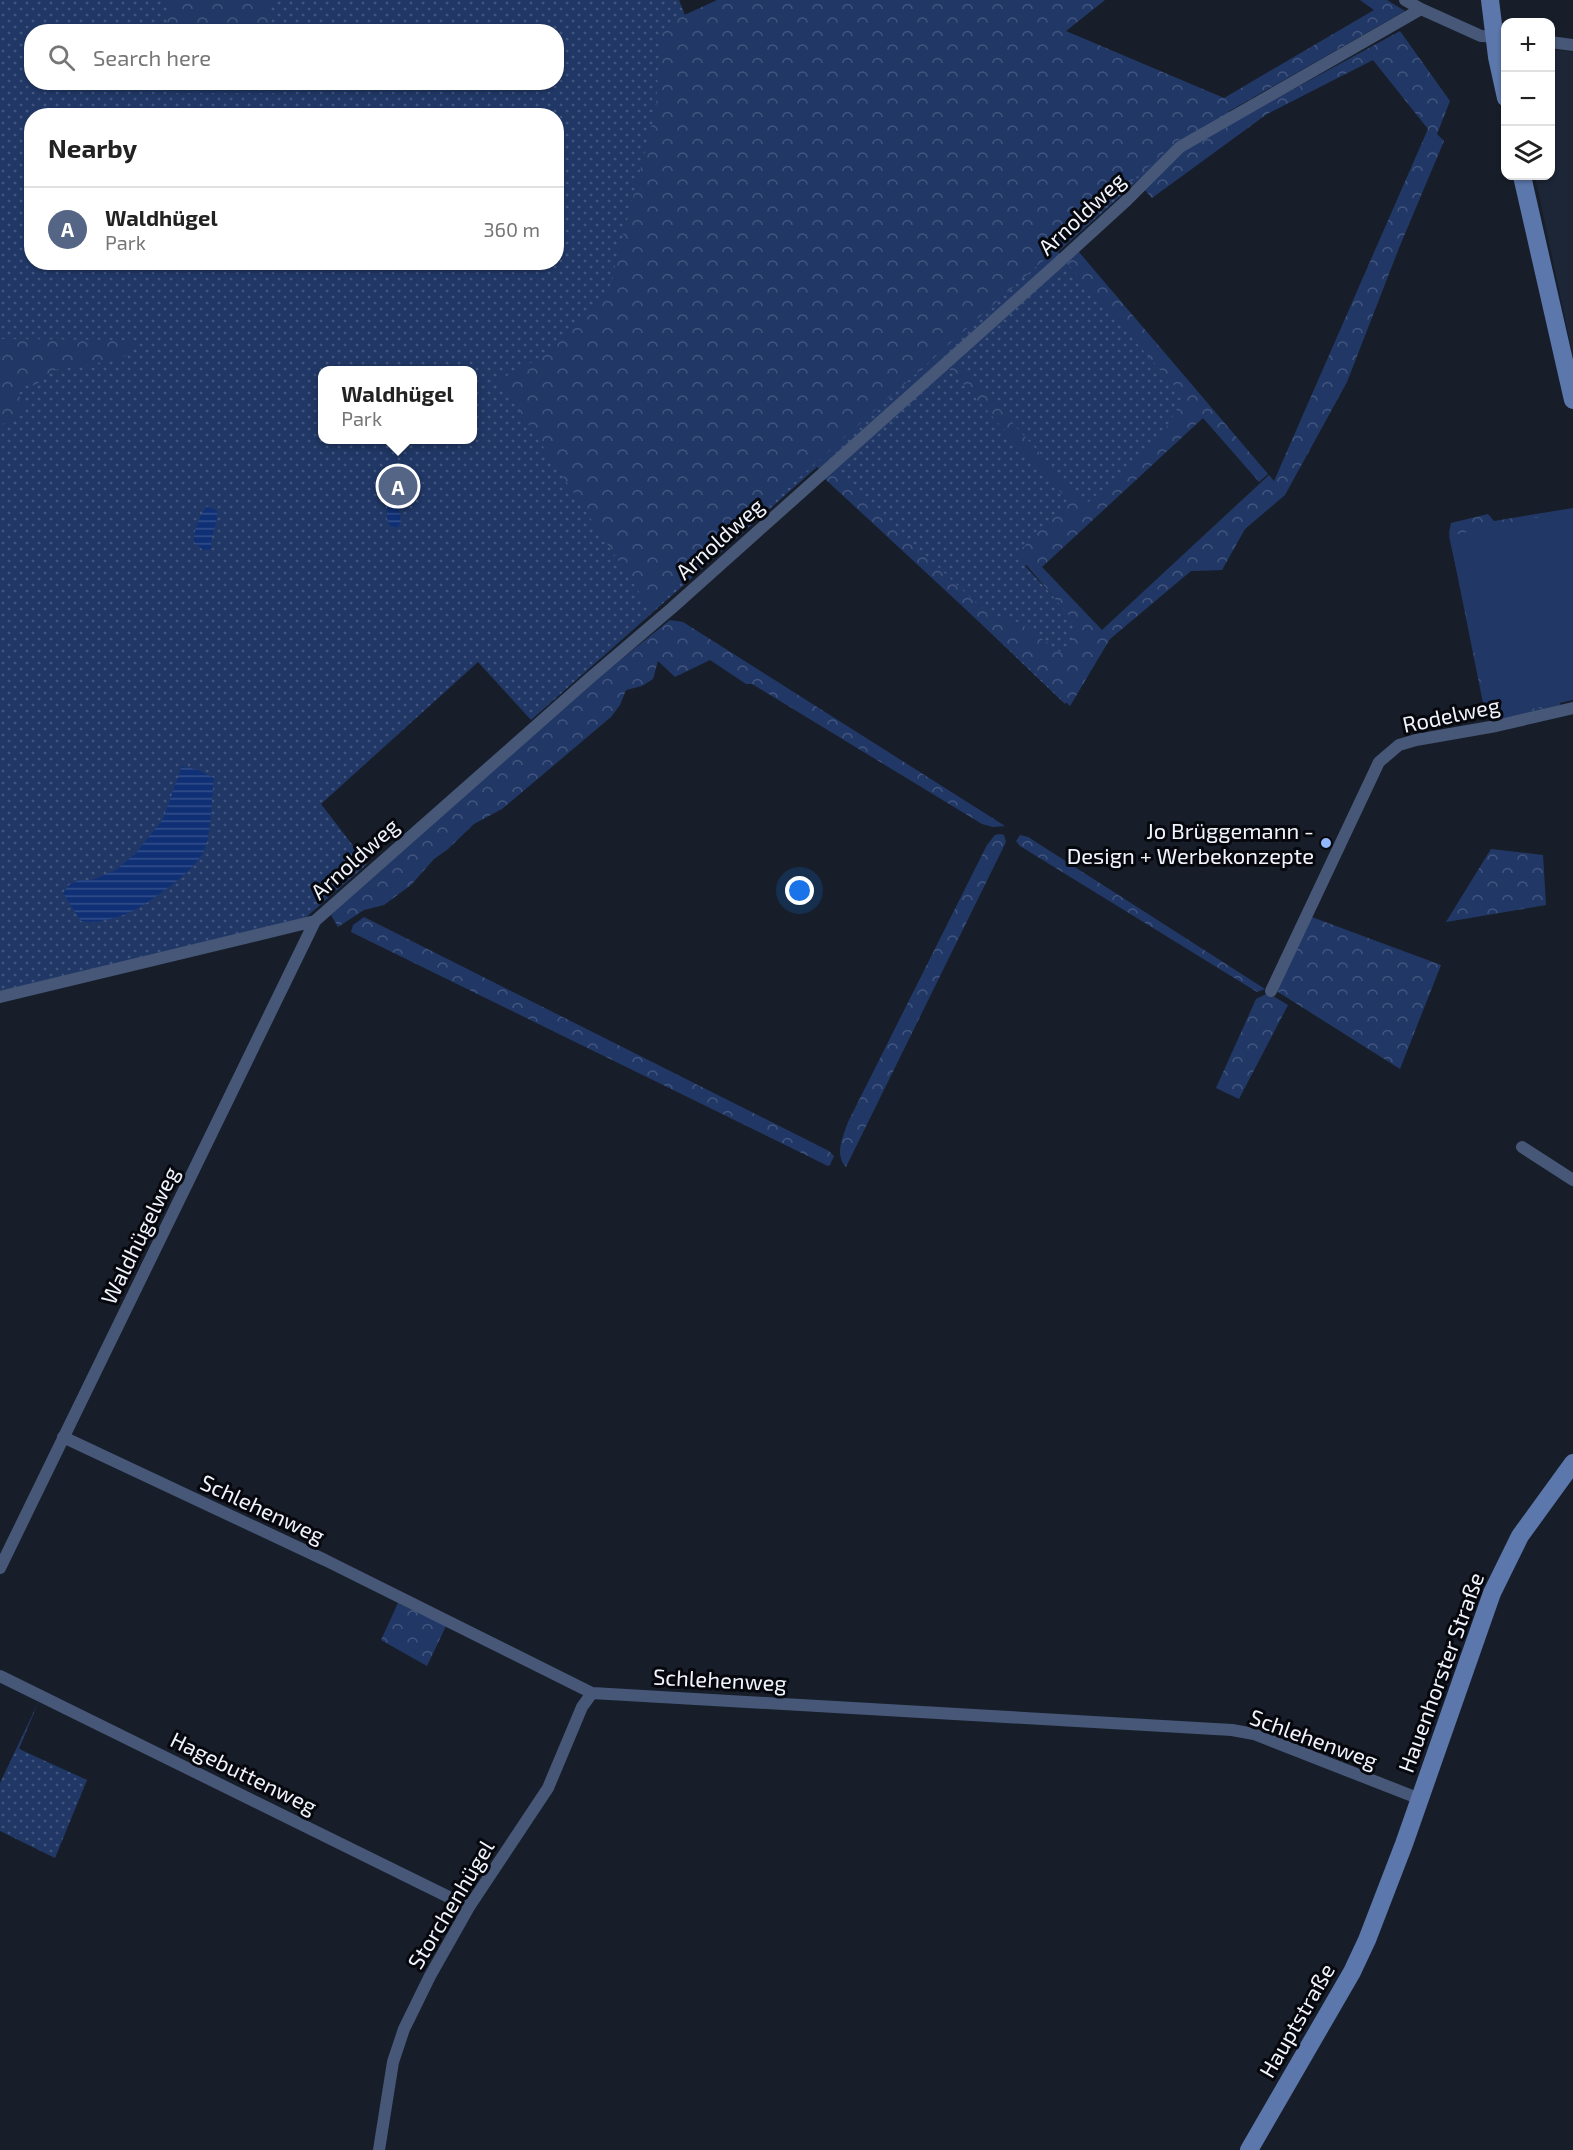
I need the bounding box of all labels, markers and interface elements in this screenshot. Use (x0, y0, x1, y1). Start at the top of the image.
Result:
map controls (1501, 18, 1555, 180)
button: + (1501, 18, 1555, 72)
search box (24, 24, 564, 90)
icon: search (45, 41, 78, 74)
text: Search here (93, 44, 211, 70)
button: − (1501, 72, 1555, 126)
button: layers (1501, 126, 1555, 180)
text: Nearby (48, 132, 137, 163)
street label: Arnoldweg (1032, 166, 1130, 260)
text: Waldhügel (105, 204, 218, 230)
text: A (61, 217, 74, 241)
text: 360 m (483, 217, 540, 241)
text: Park (105, 230, 146, 254)
popup (318, 366, 477, 444)
text: Waldhügel (341, 380, 454, 406)
text: Park (341, 406, 382, 430)
pin: A (378, 464, 418, 508)
street label: Arnoldweg (670, 492, 768, 584)
street label: Rodelweg (1400, 691, 1502, 737)
street label: Arnoldweg (305, 812, 403, 904)
place label: Jo Brüggemann - Design + Werbekonzepte (1067, 817, 1314, 868)
marker: Jo Brüggemann - Design + Werbekonzepte (1319, 836, 1333, 850)
your location (785, 876, 814, 905)
street label: Waldhügelweg (95, 1162, 183, 1308)
street label: Schlehenweg (197, 1468, 329, 1548)
street label: Hauenhorster Straße (1392, 1569, 1488, 1775)
street label: Schlehenweg (653, 1663, 787, 1695)
street label: Schlehenweg (1247, 1703, 1381, 1773)
street label: Hagebuttenweg (167, 1725, 321, 1819)
street label: Storchenhügel (401, 1834, 499, 1973)
street label: Hauptstraße (1253, 1958, 1339, 2082)

